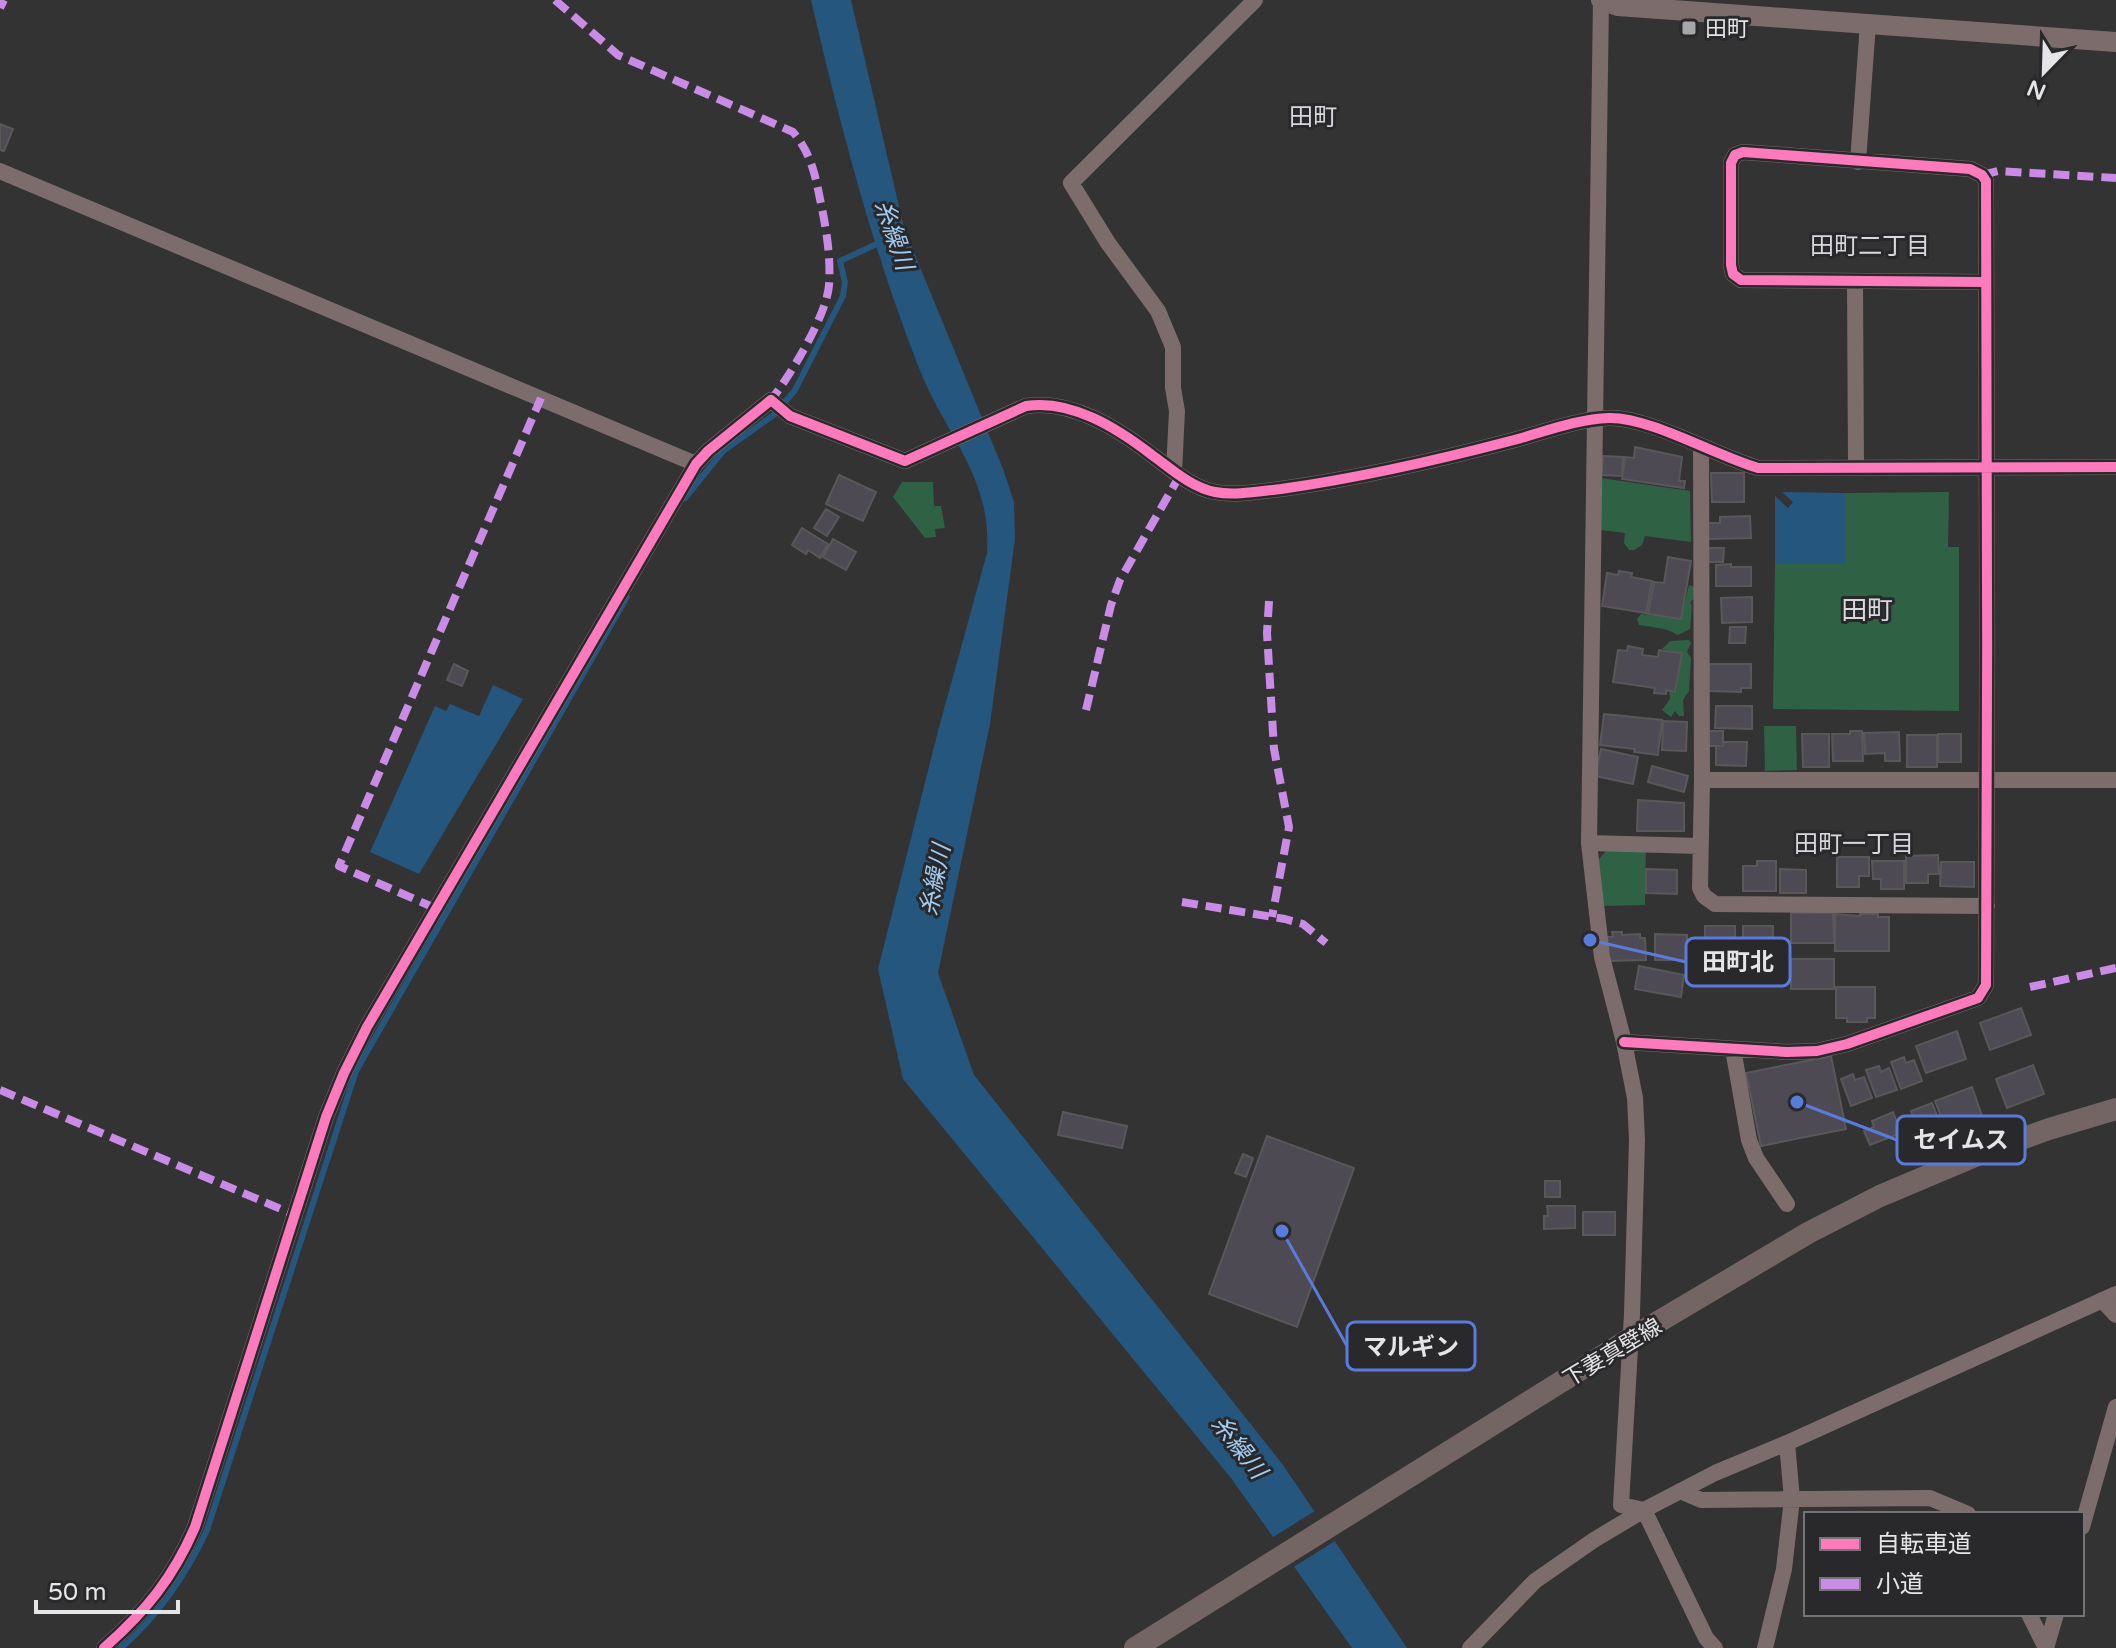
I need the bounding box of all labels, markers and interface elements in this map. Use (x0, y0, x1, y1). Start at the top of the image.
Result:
place label: 田町 (1705, 16, 1749, 42)
marker: 田町 (1680, 19, 1698, 37)
north arrow (2004, 32, 2084, 112)
text: N (2023, 74, 2050, 105)
district label: 田町 (1289, 103, 1337, 132)
water label: 糸繰川 (868, 196, 920, 277)
district label: 田町二丁目 (1810, 232, 1930, 261)
district label: 田町 (1841, 595, 1893, 626)
district label: 田町一丁目 (1794, 830, 1914, 859)
water label: 糸繰川 (914, 839, 957, 918)
callout: 田町北 (1686, 938, 1790, 986)
text: 田町北 (1702, 948, 1774, 977)
callout: セイムス (1897, 1116, 2025, 1164)
text: セイムス (1913, 1126, 2009, 1155)
street label: 下妻真壁線 (1559, 1313, 1666, 1392)
callout: マルギン (1347, 1322, 1475, 1370)
text: マルギン (1363, 1333, 1459, 1362)
water label: 糸繰川 (1205, 1410, 1274, 1487)
legend (1804, 1512, 2084, 1616)
text: 自転車道 (1876, 1530, 1972, 1559)
scale bar (36, 1564, 178, 1614)
text: 小道 (1876, 1570, 1924, 1599)
text: 50 m (48, 1578, 106, 1607)

